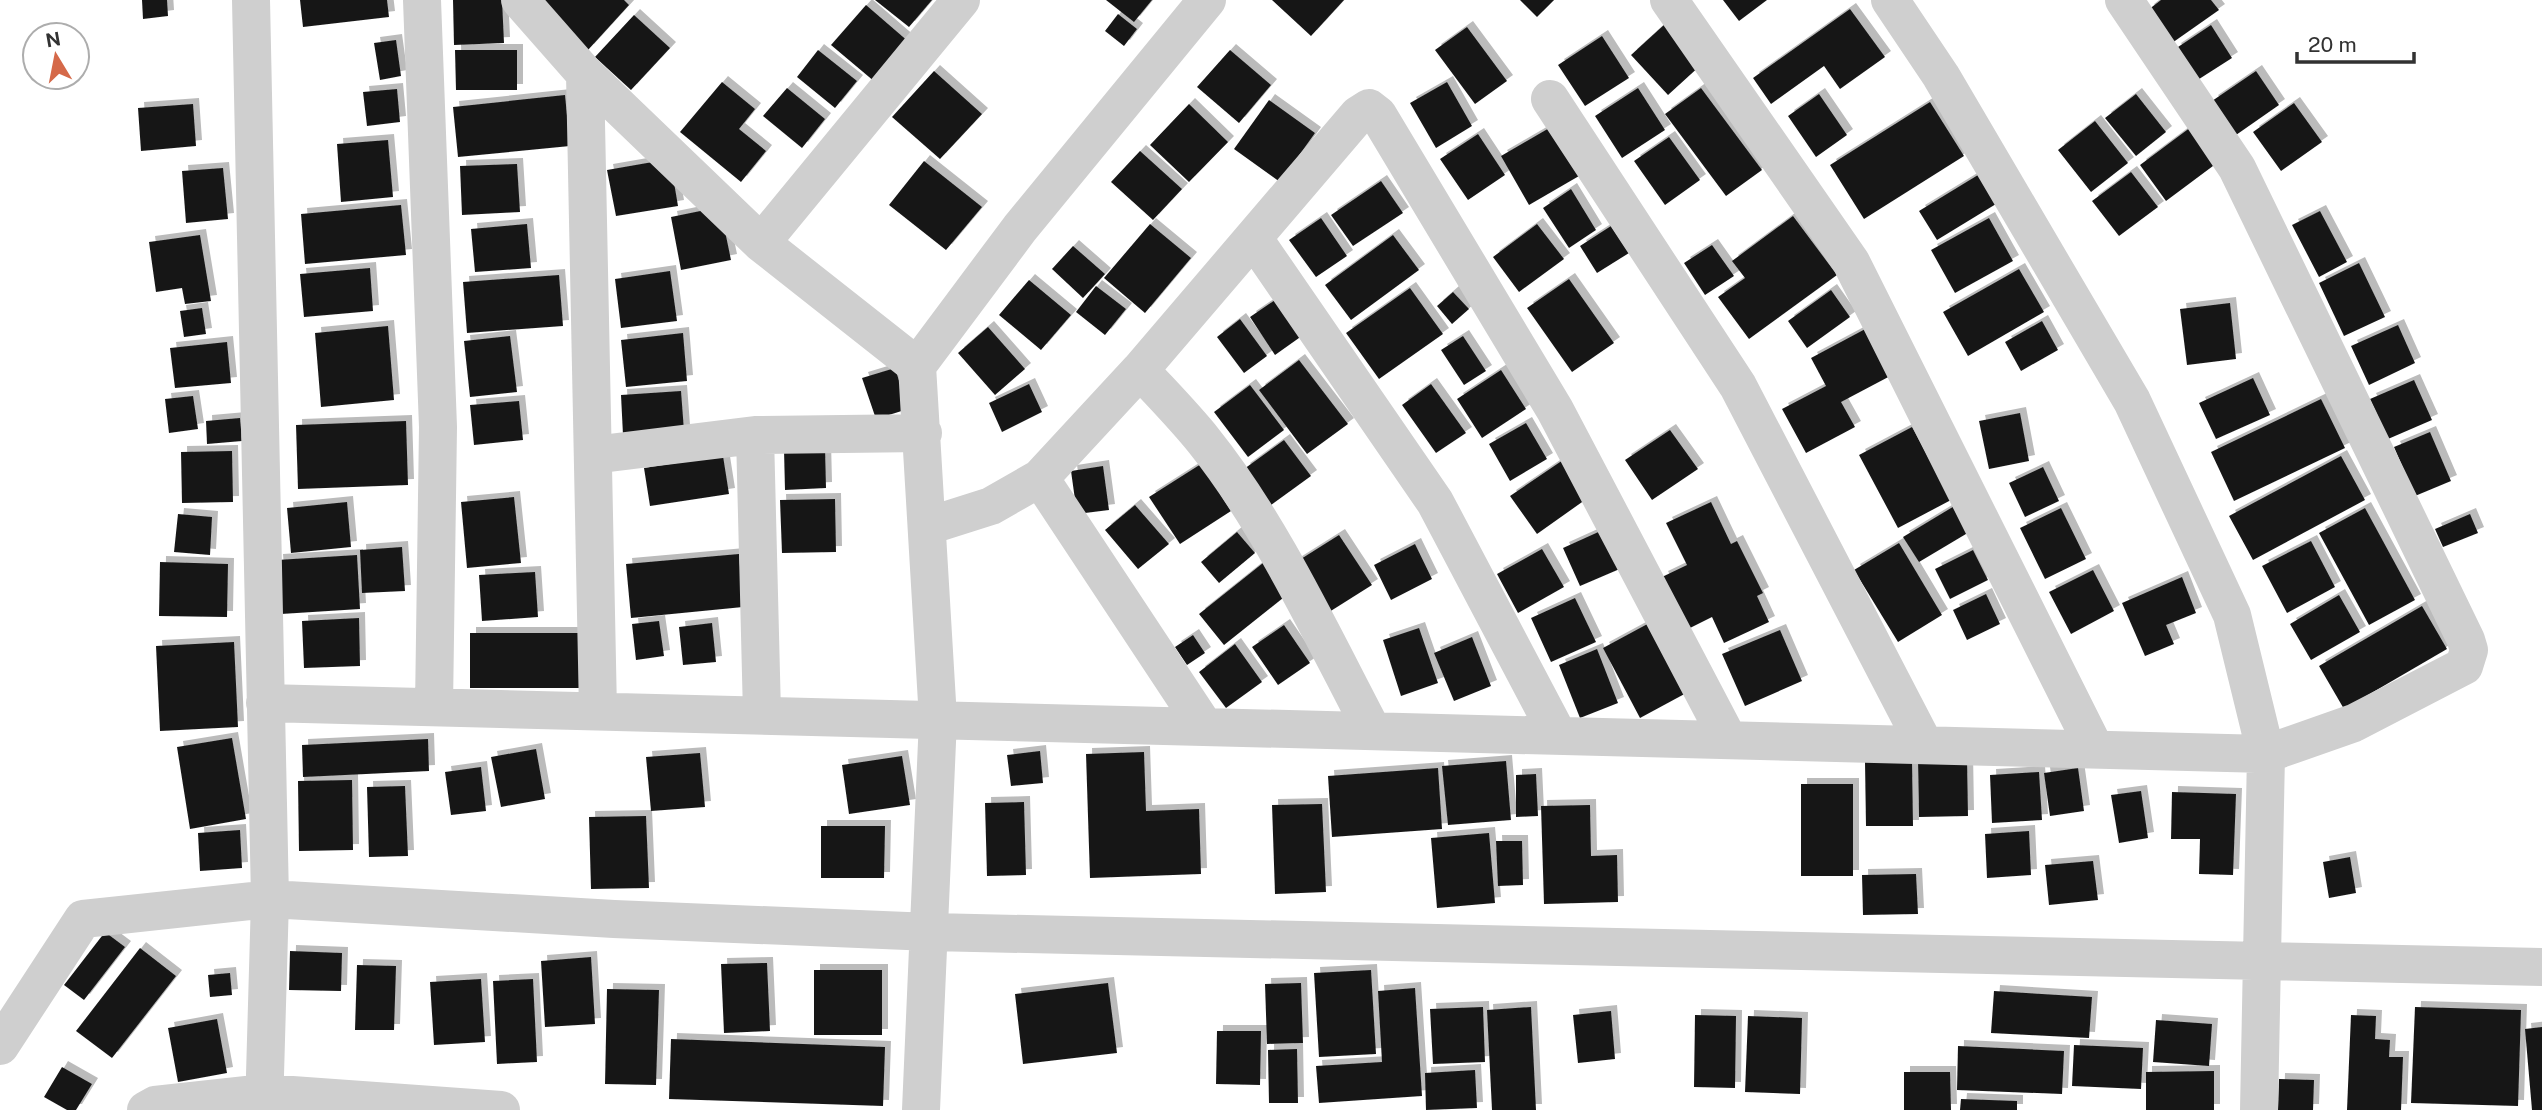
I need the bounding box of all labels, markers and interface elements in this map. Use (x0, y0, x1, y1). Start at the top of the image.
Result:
north arrow (21, 21, 91, 91)
scale bar (2297, 21, 2414, 65)
text: N (44, 27, 62, 51)
text: 20 m (2308, 32, 2357, 57)

